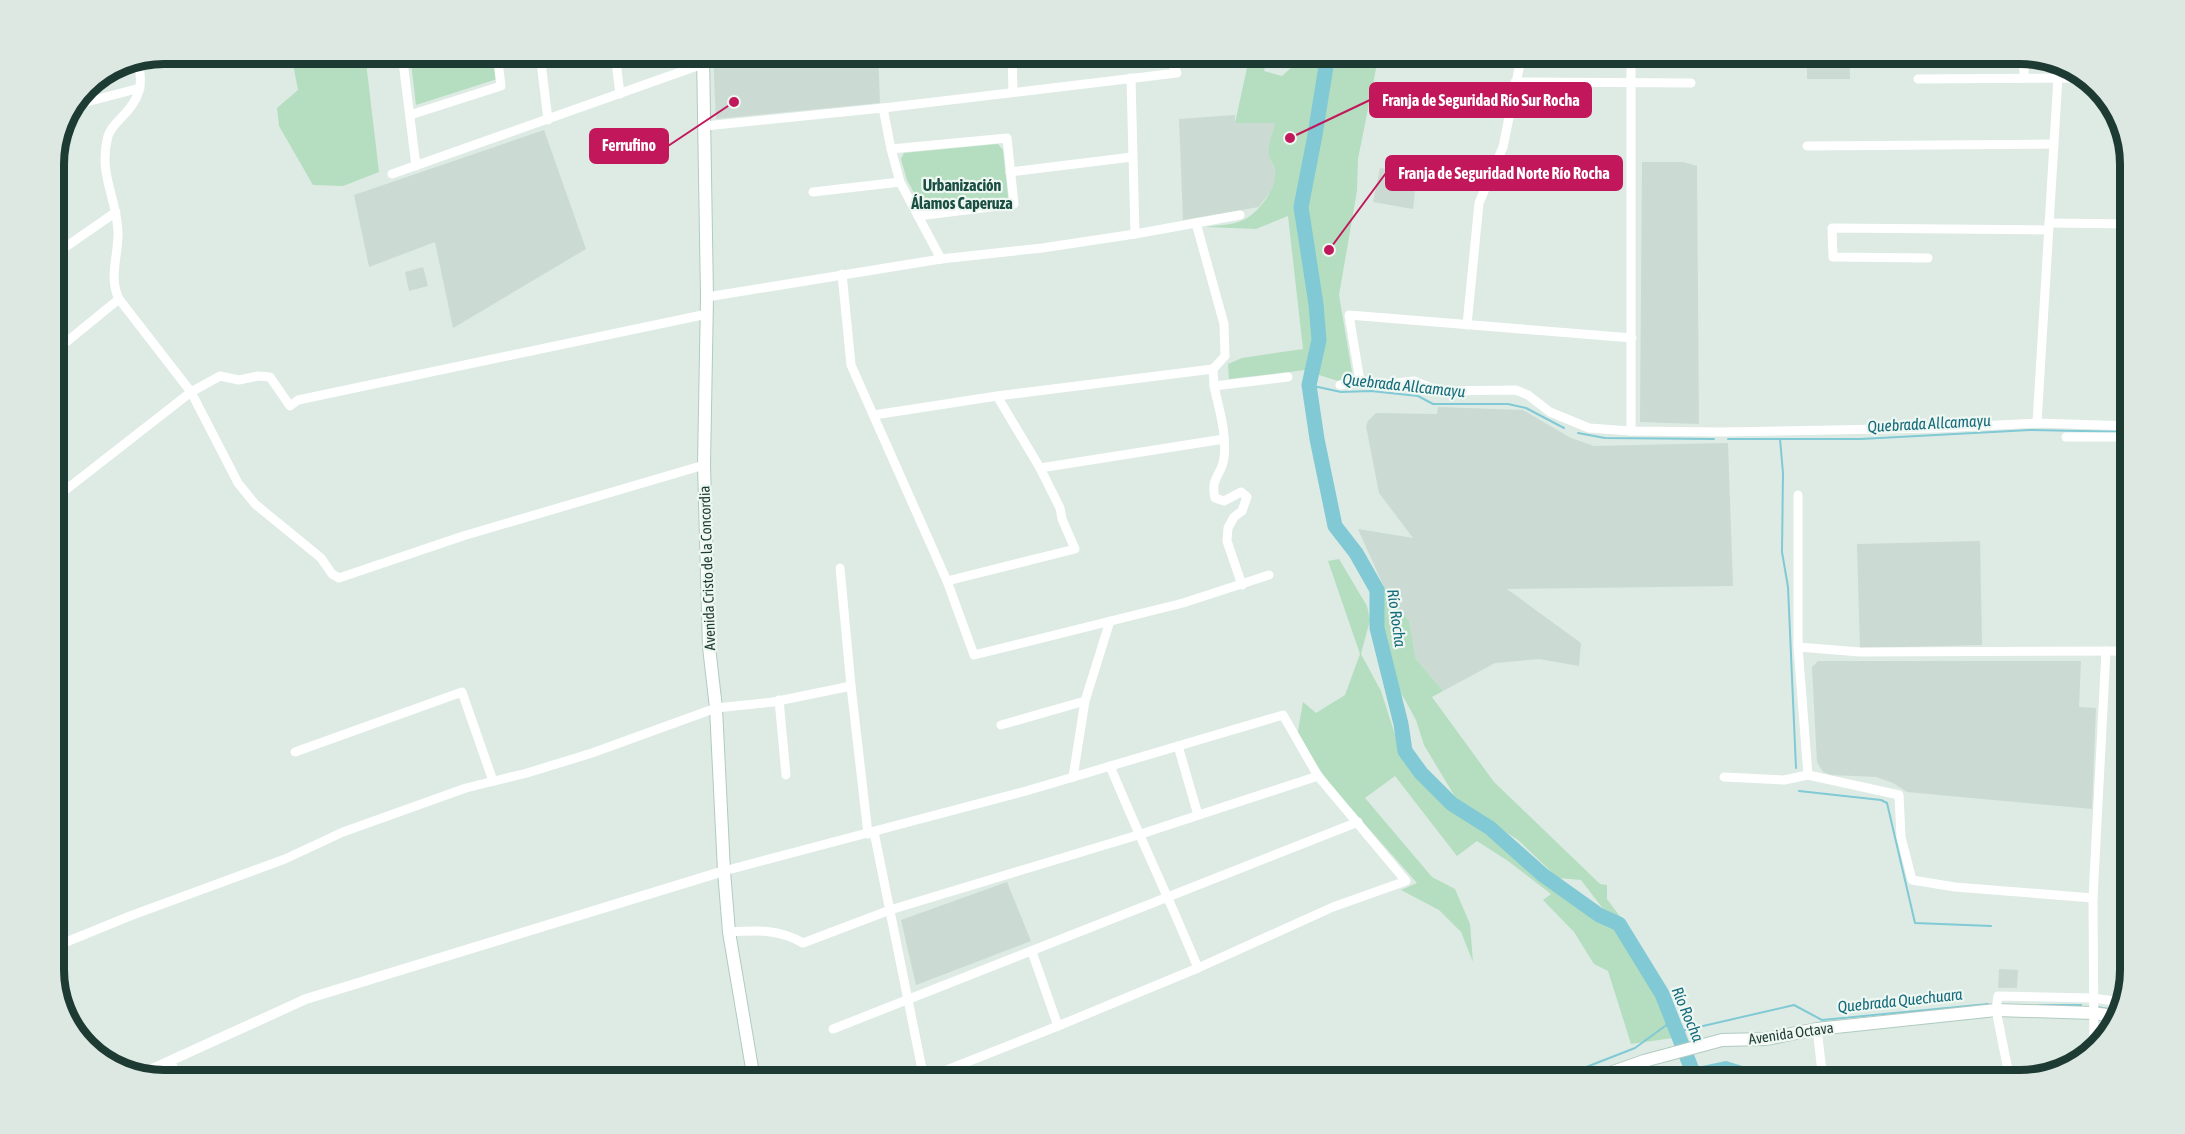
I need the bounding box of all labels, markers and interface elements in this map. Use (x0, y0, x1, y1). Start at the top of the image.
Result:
callout: Franja de Seguridad Río Sur Rocha (1370, 83, 1591, 117)
text: Franja de Seguridad Río Sur Rocha (1382, 91, 1580, 109)
callout: Ferrufino (590, 129, 668, 163)
text: Ferrufino (602, 136, 656, 154)
callout: Franja de Seguridad Norte Río Rocha (1386, 156, 1622, 190)
text: Franja de Seguridad Norte Río Rocha (1398, 164, 1610, 182)
district label: Urbanización Álamos Caperuza (910, 176, 1013, 212)
water label: Quebrada Allcamayu (1342, 370, 1467, 401)
water label: Quebrada Allcamayu (1867, 411, 1991, 436)
street label: Avenida Cristo de la Concordia (696, 485, 718, 651)
water label: Río Rocha (1384, 588, 1410, 649)
water label: Río Rocha (1668, 984, 1708, 1045)
water label: Quebrada Quechuara (1837, 984, 1964, 1016)
street label: Avenida Octava (1747, 1019, 1835, 1047)

